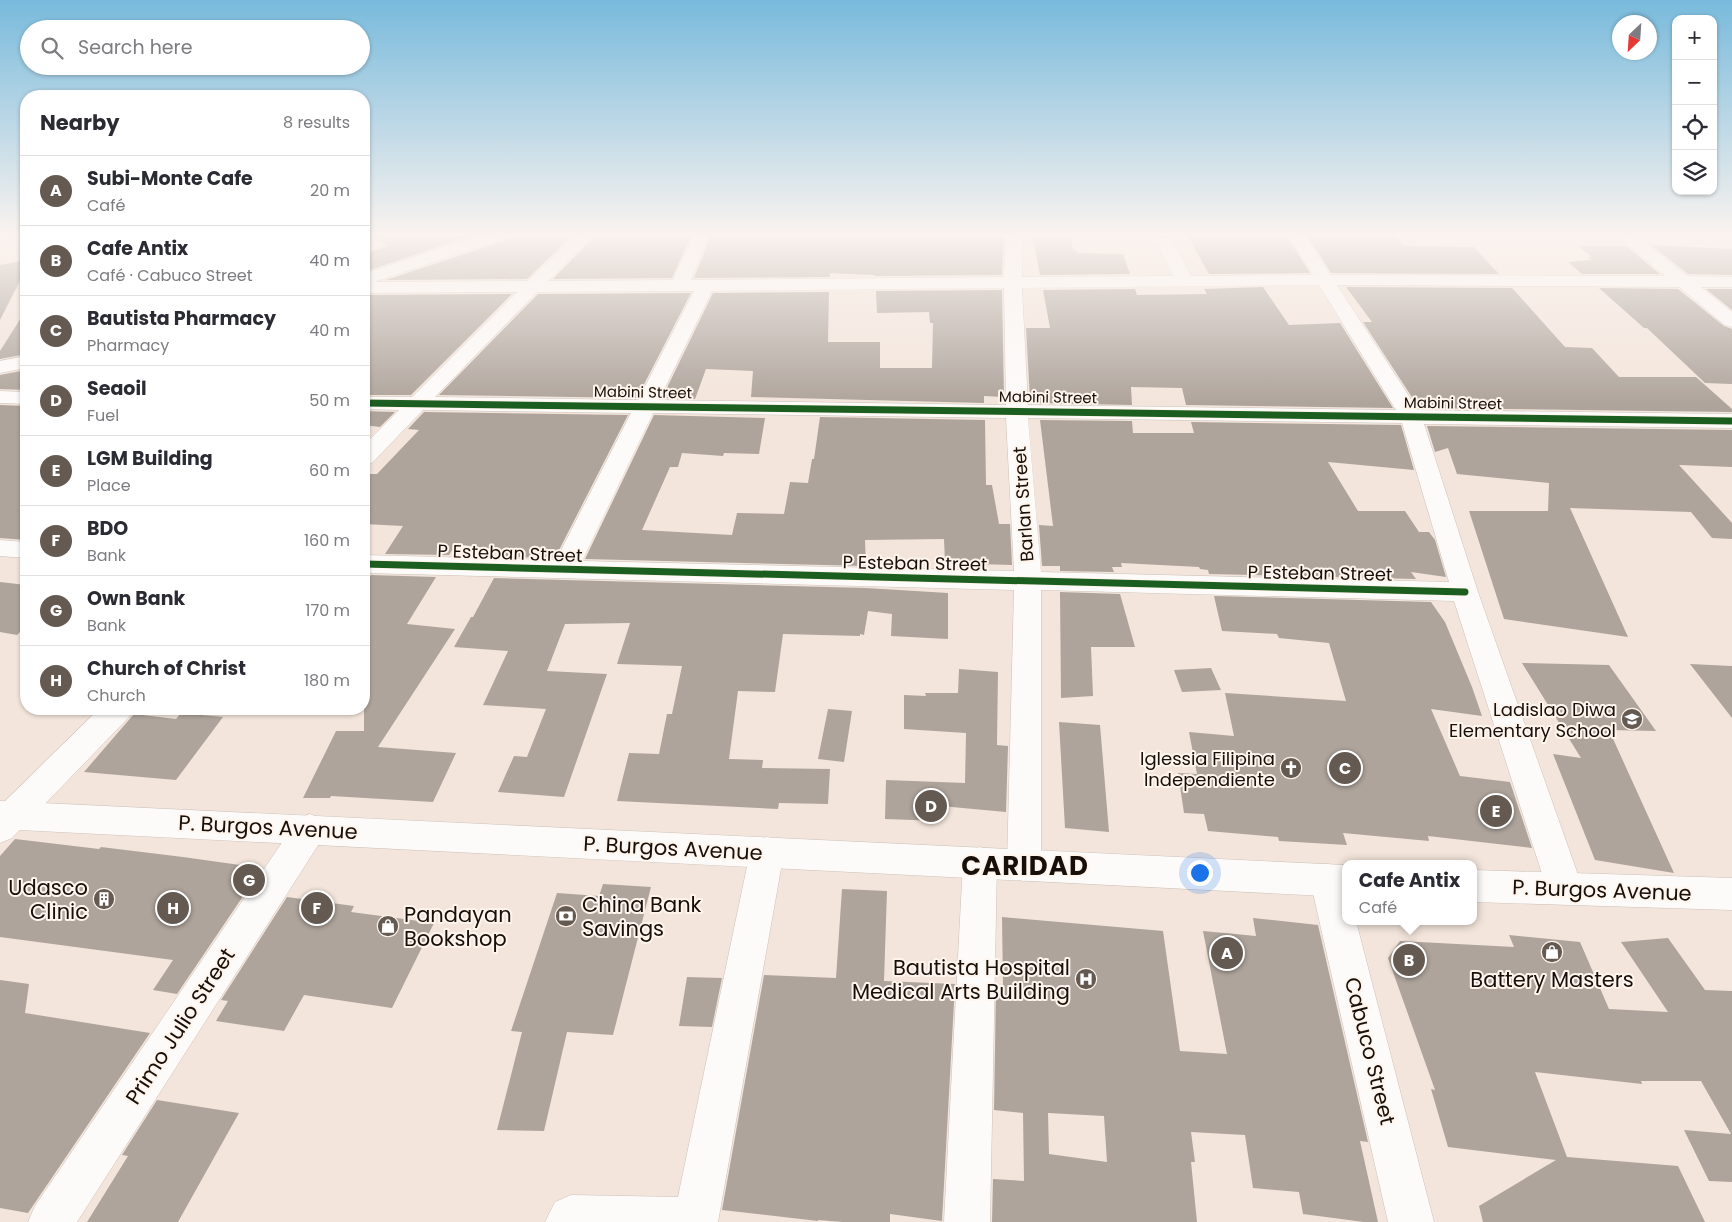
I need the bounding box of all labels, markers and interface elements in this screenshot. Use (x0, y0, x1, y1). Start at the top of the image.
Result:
north arrow (1612, 15, 1657, 60)
map controls (1672, 15, 1717, 195)
button: + (1672, 15, 1717, 60)
search box (20, 20, 370, 75)
icon: search (38, 34, 66, 62)
text: Search here (78, 34, 192, 61)
button: − (1672, 60, 1717, 105)
button: locate (1672, 105, 1717, 150)
text: Nearby (40, 108, 120, 137)
text: 8 results (283, 111, 350, 134)
button: layers (1672, 150, 1717, 195)
text: Subi-Monte Cafe (87, 165, 253, 192)
text: A (50, 179, 62, 202)
text: 20 m (310, 179, 350, 202)
text: Café (87, 194, 125, 217)
text: Cafe Antix (87, 235, 188, 262)
text: B (51, 249, 61, 272)
text: 40 m (309, 249, 350, 272)
text: Café · Cabuco Street (87, 264, 253, 287)
text: Bautista Pharmacy (87, 305, 276, 332)
text: C (50, 319, 62, 342)
text: 40 m (309, 319, 350, 342)
text: Pharmacy (87, 334, 169, 357)
text: Seaoil (87, 375, 147, 402)
street label: Mabini Street (594, 381, 692, 403)
street label: Mabini Street (999, 386, 1097, 408)
text: D (50, 389, 62, 412)
text: 50 m (309, 389, 350, 412)
street label: Mabini Street (1404, 392, 1502, 414)
text: Fuel (87, 404, 119, 427)
text: LGM Building (87, 445, 213, 472)
street label: Barlan Street (1007, 445, 1039, 563)
text: E (52, 459, 60, 482)
text: 60 m (309, 459, 350, 482)
text: Place (87, 474, 131, 497)
text: BDO (87, 515, 128, 542)
text: F (52, 529, 60, 552)
text: 160 m (304, 529, 350, 552)
street label: P Esteban Street (437, 538, 583, 568)
text: Bank (87, 544, 126, 567)
street label: P Esteban Street (842, 549, 988, 577)
street label: P Esteban Street (1247, 559, 1393, 587)
text: Own Bank (87, 585, 185, 612)
text: G (50, 599, 62, 622)
text: 170 m (305, 599, 350, 622)
text: Bank (87, 614, 126, 637)
text: Church of Christ (87, 655, 246, 682)
text: H (50, 669, 62, 692)
text: 180 m (304, 669, 350, 692)
text: Church (87, 684, 146, 707)
place label: Ladislao Diwa Elementary School (1449, 697, 1616, 743)
school or university icon: Ladislao Diwa Elementary School (1620, 707, 1644, 731)
place label: Iglessia Filipina Independiente (1140, 746, 1275, 792)
pin: C (1329, 749, 1361, 787)
church icon: Iglessia Filipina Independiente (1279, 756, 1303, 780)
pin: D (915, 787, 947, 825)
pin: E (1480, 792, 1512, 830)
street label: P. Burgos Avenue (178, 808, 358, 846)
street label: P. Burgos Avenue (583, 829, 763, 867)
district label: CARIDAD (961, 848, 1089, 884)
your location (1187, 860, 1213, 886)
popup (1342, 860, 1477, 925)
pin: G (233, 861, 265, 899)
text: Cafe Antix (1359, 867, 1460, 894)
street label: P. Burgos Avenue (1512, 872, 1692, 908)
place label: Udasco Clinic (8, 873, 88, 926)
building icon: Udasco Clinic (92, 887, 116, 911)
pin: H (157, 889, 189, 927)
pin: F (301, 889, 333, 927)
place label: China Bank Savings (582, 890, 702, 943)
text: Café (1359, 896, 1397, 919)
place label: Pandayan Bookshop (404, 900, 512, 953)
bank icon: China Bank Savings (554, 904, 578, 928)
shop icon: Pandayan Bookshop (376, 914, 400, 938)
pin: A (1211, 934, 1243, 972)
shop icon: Battery Masters (1540, 940, 1564, 964)
pin: B (1393, 941, 1425, 979)
street label: Primo Julio Street (118, 942, 242, 1110)
place label: Bautista Hospital Medical Arts Building (852, 953, 1070, 1006)
place label: Battery Masters (1470, 965, 1634, 994)
hospital icon: Bautista Hospital Medical Arts Building (1074, 967, 1098, 991)
street label: Cabuco Street (1338, 974, 1402, 1128)

